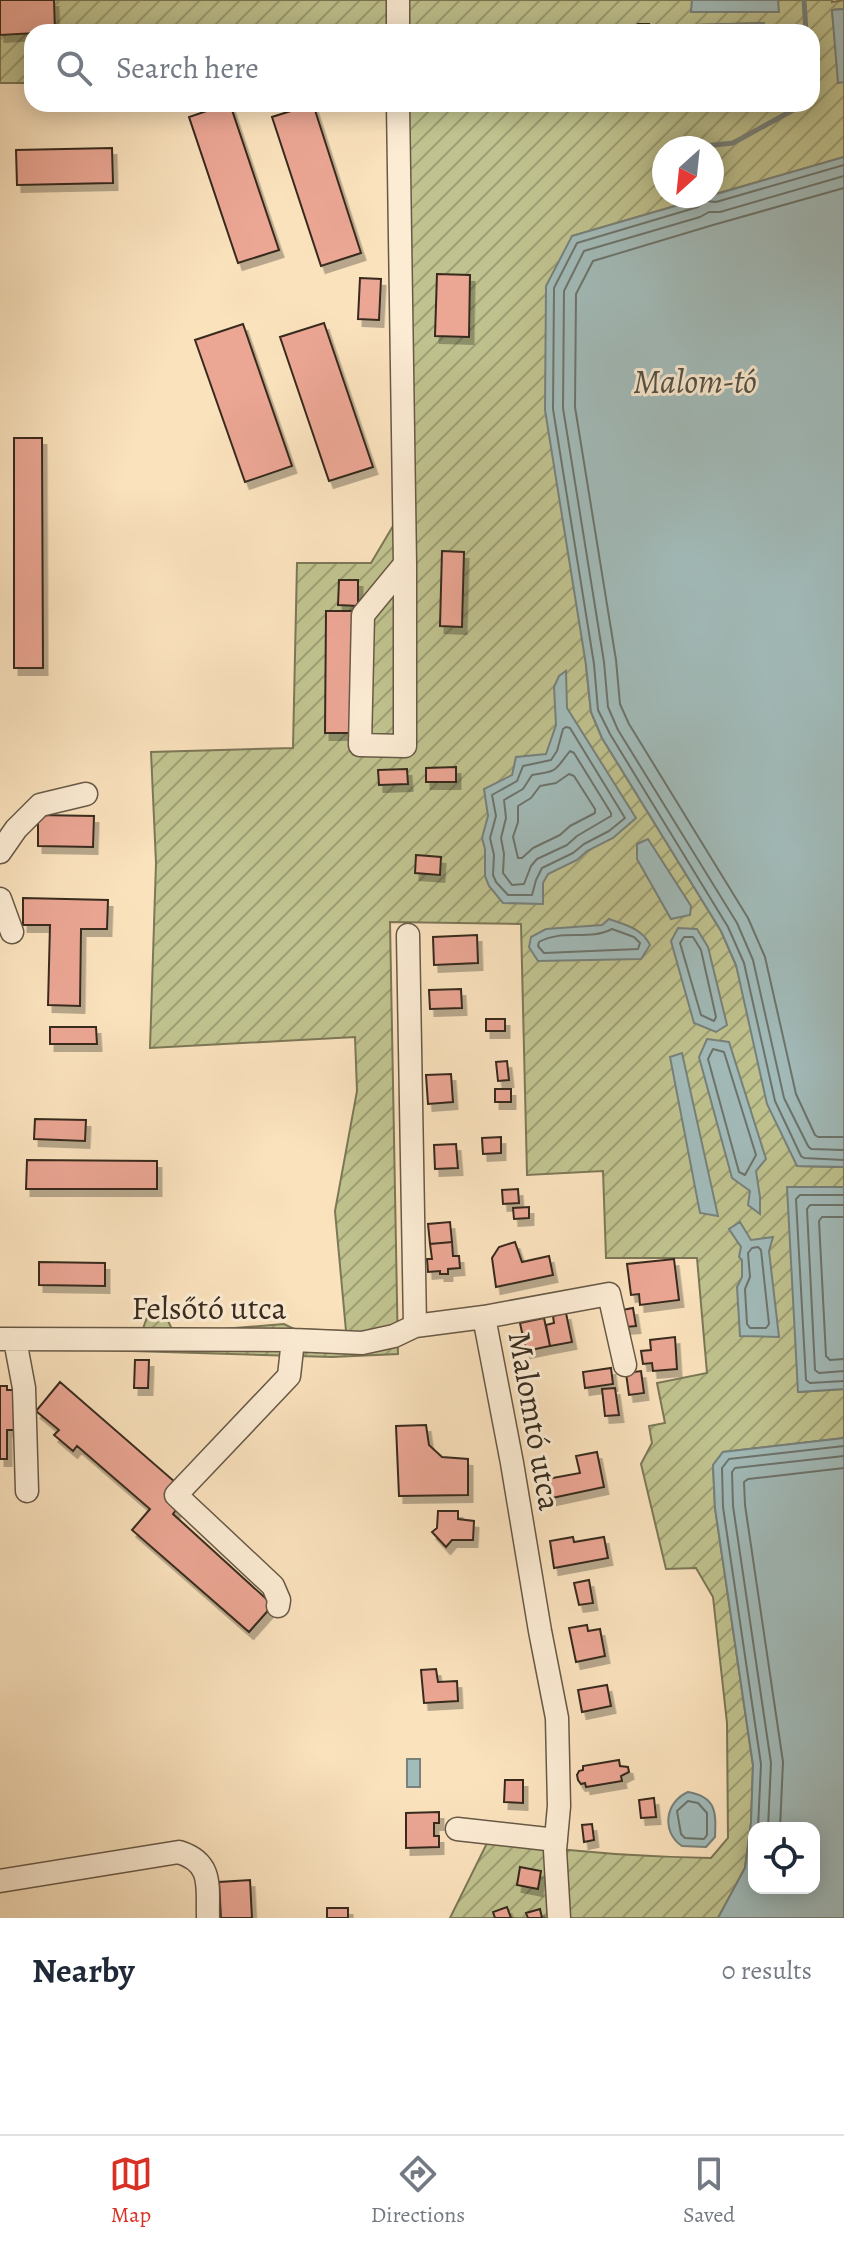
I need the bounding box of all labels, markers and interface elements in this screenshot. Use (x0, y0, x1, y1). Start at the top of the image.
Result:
search box (24, 24, 820, 112)
icon: search (52, 46, 96, 90)
text: Search here (116, 48, 259, 88)
north arrow (652, 136, 724, 208)
water label: Malom-tó (633, 358, 757, 405)
street label: Felsőtó utca (132, 1286, 286, 1330)
street label: Malomtó utca (498, 1328, 572, 1514)
map controls (748, 1822, 820, 1894)
button: locate (748, 1822, 820, 1894)
text: Nearby (32, 1947, 135, 1994)
text: 0 results (722, 1953, 812, 1988)
tab: Map (109, 2152, 153, 2230)
tab: Directions (371, 2152, 465, 2230)
tab: Saved (683, 2152, 735, 2230)

